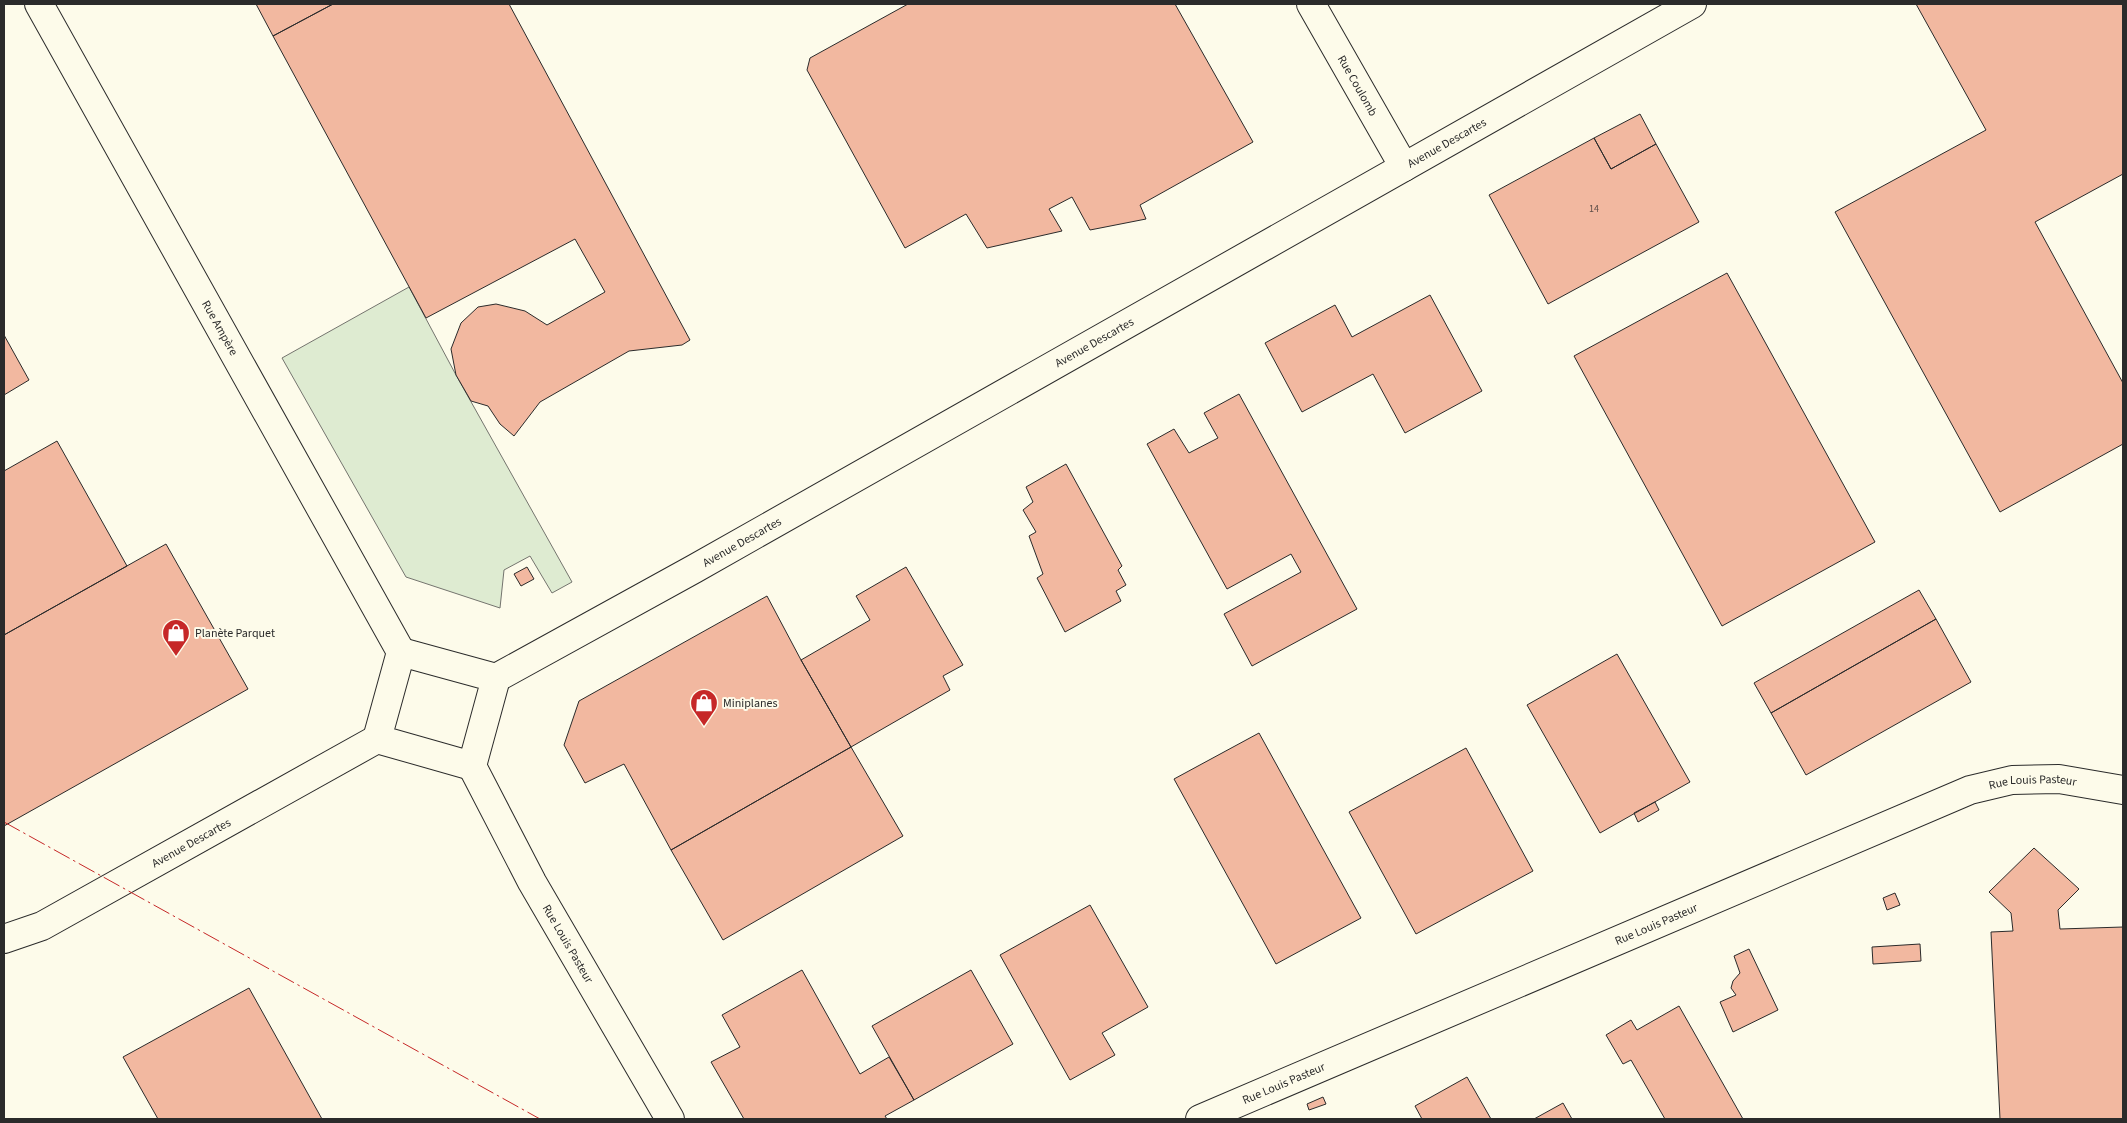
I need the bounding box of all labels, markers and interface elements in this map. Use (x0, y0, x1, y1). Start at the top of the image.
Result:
street label: Rue Coulomb (1333, 52, 1382, 120)
street label: Avenue Descartes (1404, 114, 1489, 172)
house number: 14 (1589, 202, 1599, 216)
street label: Rue Ampère (198, 297, 242, 359)
street label: Avenue Descartes (1052, 313, 1137, 372)
street label: Avenue Descartes (699, 513, 784, 571)
shop icon: Planète Parquet (161, 618, 191, 657)
place label: Planète Parquet (195, 625, 275, 642)
shop icon: Miniplanes (689, 688, 719, 727)
place label: Miniplanes (723, 695, 778, 712)
street label: Rue Louis Pasteur (1987, 770, 2079, 794)
street label: Avenue Descartes (148, 814, 234, 872)
street label: Rue Louis Pasteur (1612, 899, 1701, 949)
street label: Rue Louis Pasteur (538, 901, 598, 987)
street label: Rue Louis Pasteur (1240, 1058, 1329, 1108)

